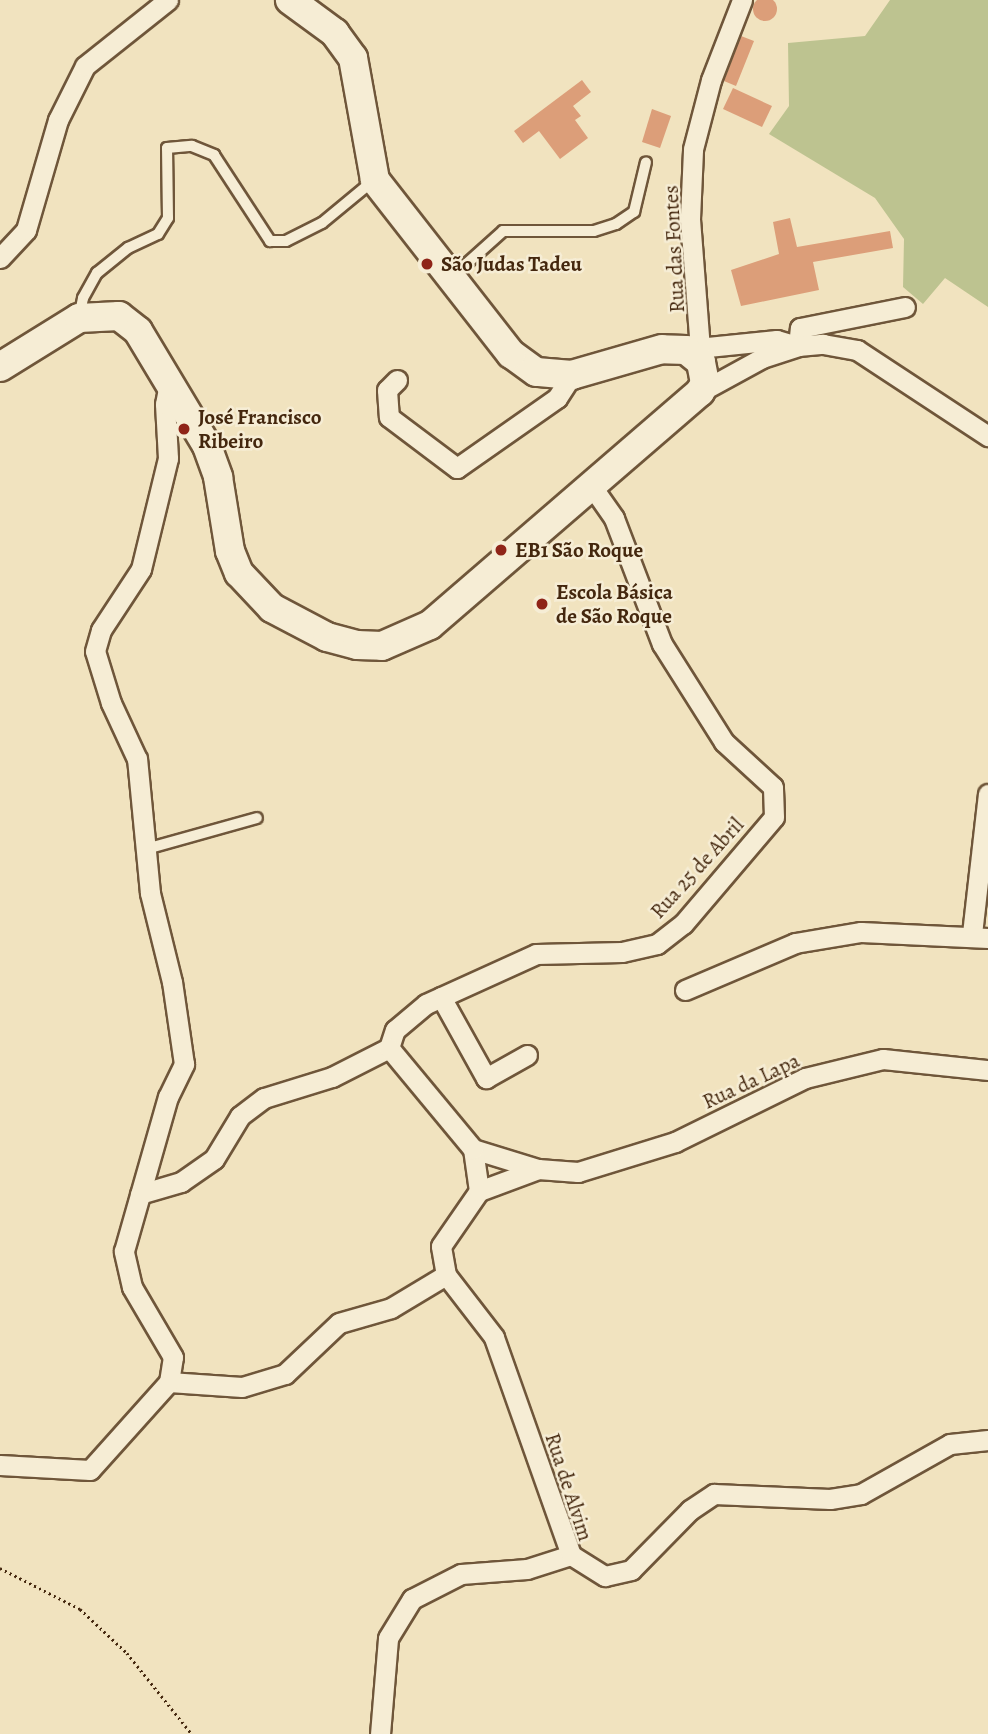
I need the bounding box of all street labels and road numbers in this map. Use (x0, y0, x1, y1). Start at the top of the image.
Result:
street label: Rua das Fontes (658, 185, 690, 313)
street label: Rua 25 de Abril (645, 812, 749, 924)
street label: Rua da Lapa (699, 1048, 803, 1114)
street label: Rua de Alvim (540, 1430, 598, 1544)

